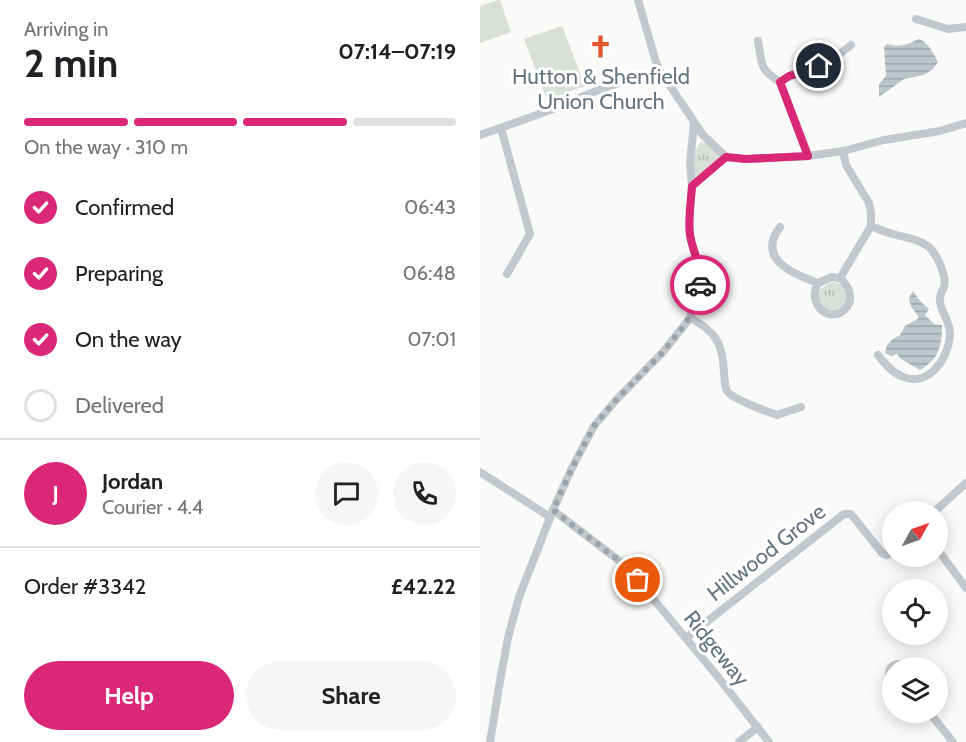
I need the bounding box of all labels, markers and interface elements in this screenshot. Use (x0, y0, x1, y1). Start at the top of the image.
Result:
text: Arriving in (24, 17, 108, 41)
church icon: Hutton & Shenfield Union Church (588, 34, 614, 60)
text: 07:14–07:19 (338, 38, 456, 65)
text: 2 min (24, 39, 118, 87)
pin (793, 40, 844, 91)
icon: home (802, 49, 835, 82)
place label: Hutton & Shenfield Union Church (512, 63, 690, 115)
text: On the way · 310 m (24, 135, 188, 159)
icon: check (24, 191, 57, 224)
text: Confirmed (75, 194, 174, 221)
text: 06:43 (404, 195, 456, 219)
courier (670, 255, 730, 315)
icon: check (24, 257, 57, 290)
text: Preparing (75, 260, 163, 287)
text: 06:48 (403, 261, 456, 285)
icon: car (684, 269, 717, 302)
icon: check (24, 323, 57, 356)
text: On the way (75, 326, 182, 353)
text: 07:01 (408, 327, 456, 351)
text: Delivered (75, 392, 164, 419)
button: chat (315, 462, 378, 525)
button: phone (393, 462, 456, 525)
text: Jordan (102, 468, 163, 495)
text: J (52, 480, 59, 507)
text: Courier · 4.4 (102, 495, 203, 519)
street label: Hillwood Grove (702, 498, 831, 607)
north arrow (882, 501, 948, 567)
map controls (882, 501, 948, 723)
pin (612, 554, 663, 605)
icon: bag (621, 563, 654, 596)
text: Order #3342 (24, 573, 146, 600)
text: £42.22 (391, 573, 456, 600)
button: locate (882, 579, 948, 645)
street label: Ridgeway (678, 605, 755, 692)
button: layers (882, 657, 948, 723)
button: Help (24, 661, 234, 730)
button: Share (246, 661, 456, 730)

